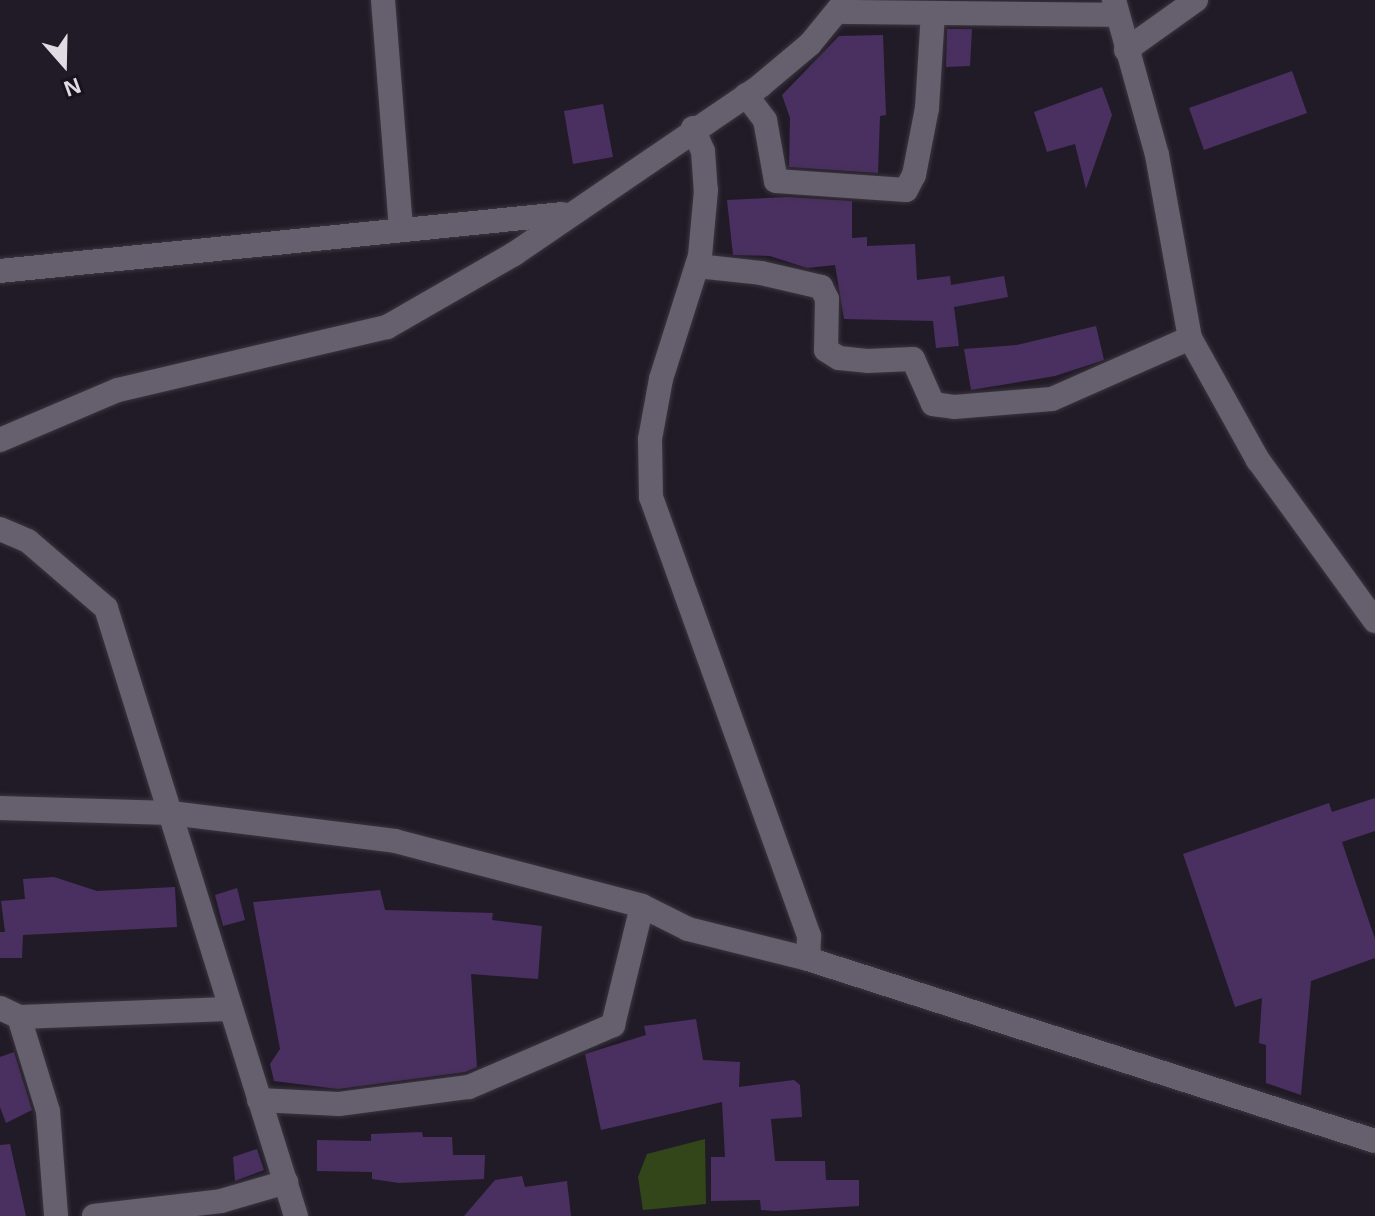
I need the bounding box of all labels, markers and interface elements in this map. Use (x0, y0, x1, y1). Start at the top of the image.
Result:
north arrow (24, 24, 104, 104)
text: N (61, 73, 84, 101)

